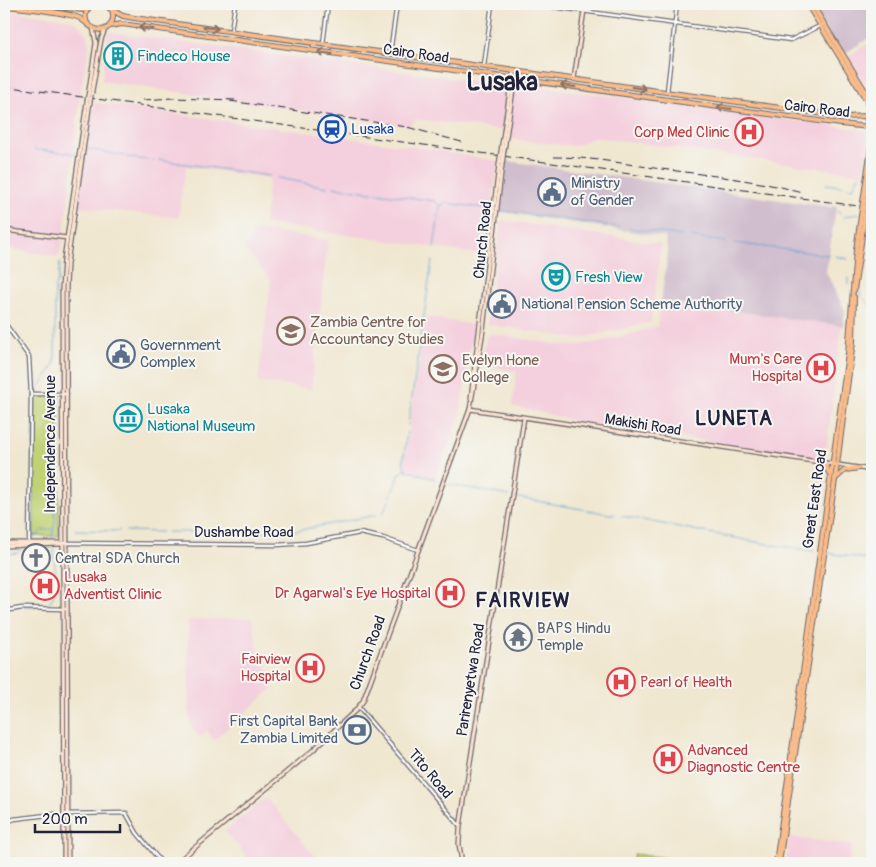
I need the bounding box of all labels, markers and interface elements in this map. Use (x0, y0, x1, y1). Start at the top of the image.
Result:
one-way arrow (139, 22, 155, 32)
one-way arrow (203, 24, 219, 34)
street label: Cairo Road (382, 40, 450, 68)
building icon: Findeco House (103, 41, 133, 71)
place label: Findeco House (137, 47, 231, 66)
one-way arrow (317, 47, 333, 57)
district label: Lusaka (466, 67, 538, 98)
one-way arrow (560, 81, 576, 91)
one-way arrow (631, 83, 647, 93)
street label: Cairo Road (783, 96, 851, 122)
one-way arrow (716, 103, 732, 113)
station icon: Lusaka (317, 114, 347, 144)
hospital icon: Corp Med Clinic (734, 117, 764, 147)
place label: Lusaka (351, 120, 394, 139)
place label: Corp Med Clinic (634, 123, 730, 142)
place label: Ministry of Gender (571, 174, 635, 210)
public building icon: Ministry of Gender (537, 177, 567, 207)
street label: Church Road (469, 200, 497, 280)
theatre icon: Fresh View (541, 262, 571, 292)
place label: Fresh View (575, 268, 643, 287)
public building icon: National Pension Scheme Authority (487, 289, 517, 319)
place label: National Pension Scheme Authority (521, 295, 743, 314)
place label: Zambia Centre for Accountancy Studies (310, 313, 444, 349)
school or university icon: Zambia Centre for Accountancy Studies (276, 316, 306, 346)
place label: Government Complex (140, 336, 222, 372)
public building icon: Government Complex (106, 339, 136, 369)
place label: Mum's Care Hospital (729, 350, 803, 386)
place label: Evelyn Hone College (462, 351, 540, 387)
hospital icon: Mum's Care Hospital (806, 353, 836, 383)
school or university icon: Evelyn Hone College (428, 354, 458, 384)
street label: Independence Avenue (41, 375, 60, 513)
place label: Lusaka National Museum (147, 400, 255, 436)
museum icon: Lusaka National Museum (113, 403, 143, 433)
district label: LUNETA (695, 406, 773, 431)
street label: Makishi Road (603, 410, 683, 440)
street label: Great East Road (799, 448, 831, 550)
street label: Dushambe Road (194, 523, 294, 542)
church icon: Central SDA Church (21, 543, 51, 573)
place label: Central SDA Church (55, 549, 180, 568)
place label: Lusaka Adventist Clinic (64, 568, 162, 604)
hospital icon: Lusaka Adventist Clinic (30, 571, 60, 601)
hospital icon: Dr Agarwal's Eye Hospital (435, 578, 465, 608)
place label: Dr Agarwal's Eye Hospital (274, 584, 431, 603)
district label: FAIRVIEW (475, 588, 571, 613)
street label: Church Road (346, 613, 390, 693)
place label: BAPS Hindu Temple (537, 619, 611, 655)
street label: Parirenyetwa Road (453, 622, 489, 738)
temple icon: BAPS Hindu Temple (503, 622, 533, 652)
place label: Fairview Hospital (240, 650, 291, 686)
hospital icon: Fairview Hospital (295, 653, 325, 683)
hospital icon: Pearl of Health (606, 667, 636, 697)
place label: Pearl of Health (640, 673, 732, 692)
place label: First Capital Bank Zambia Limited (229, 712, 339, 748)
bank icon: First Capital Bank Zambia Limited (342, 715, 372, 745)
place label: Advanced Diagnostic Centre (687, 741, 801, 777)
hospital icon: Advanced Diagnostic Centre (653, 744, 683, 774)
street label: Tito Road (404, 745, 456, 803)
scale bar (35, 802, 120, 834)
text: 200 m (42, 810, 87, 829)

